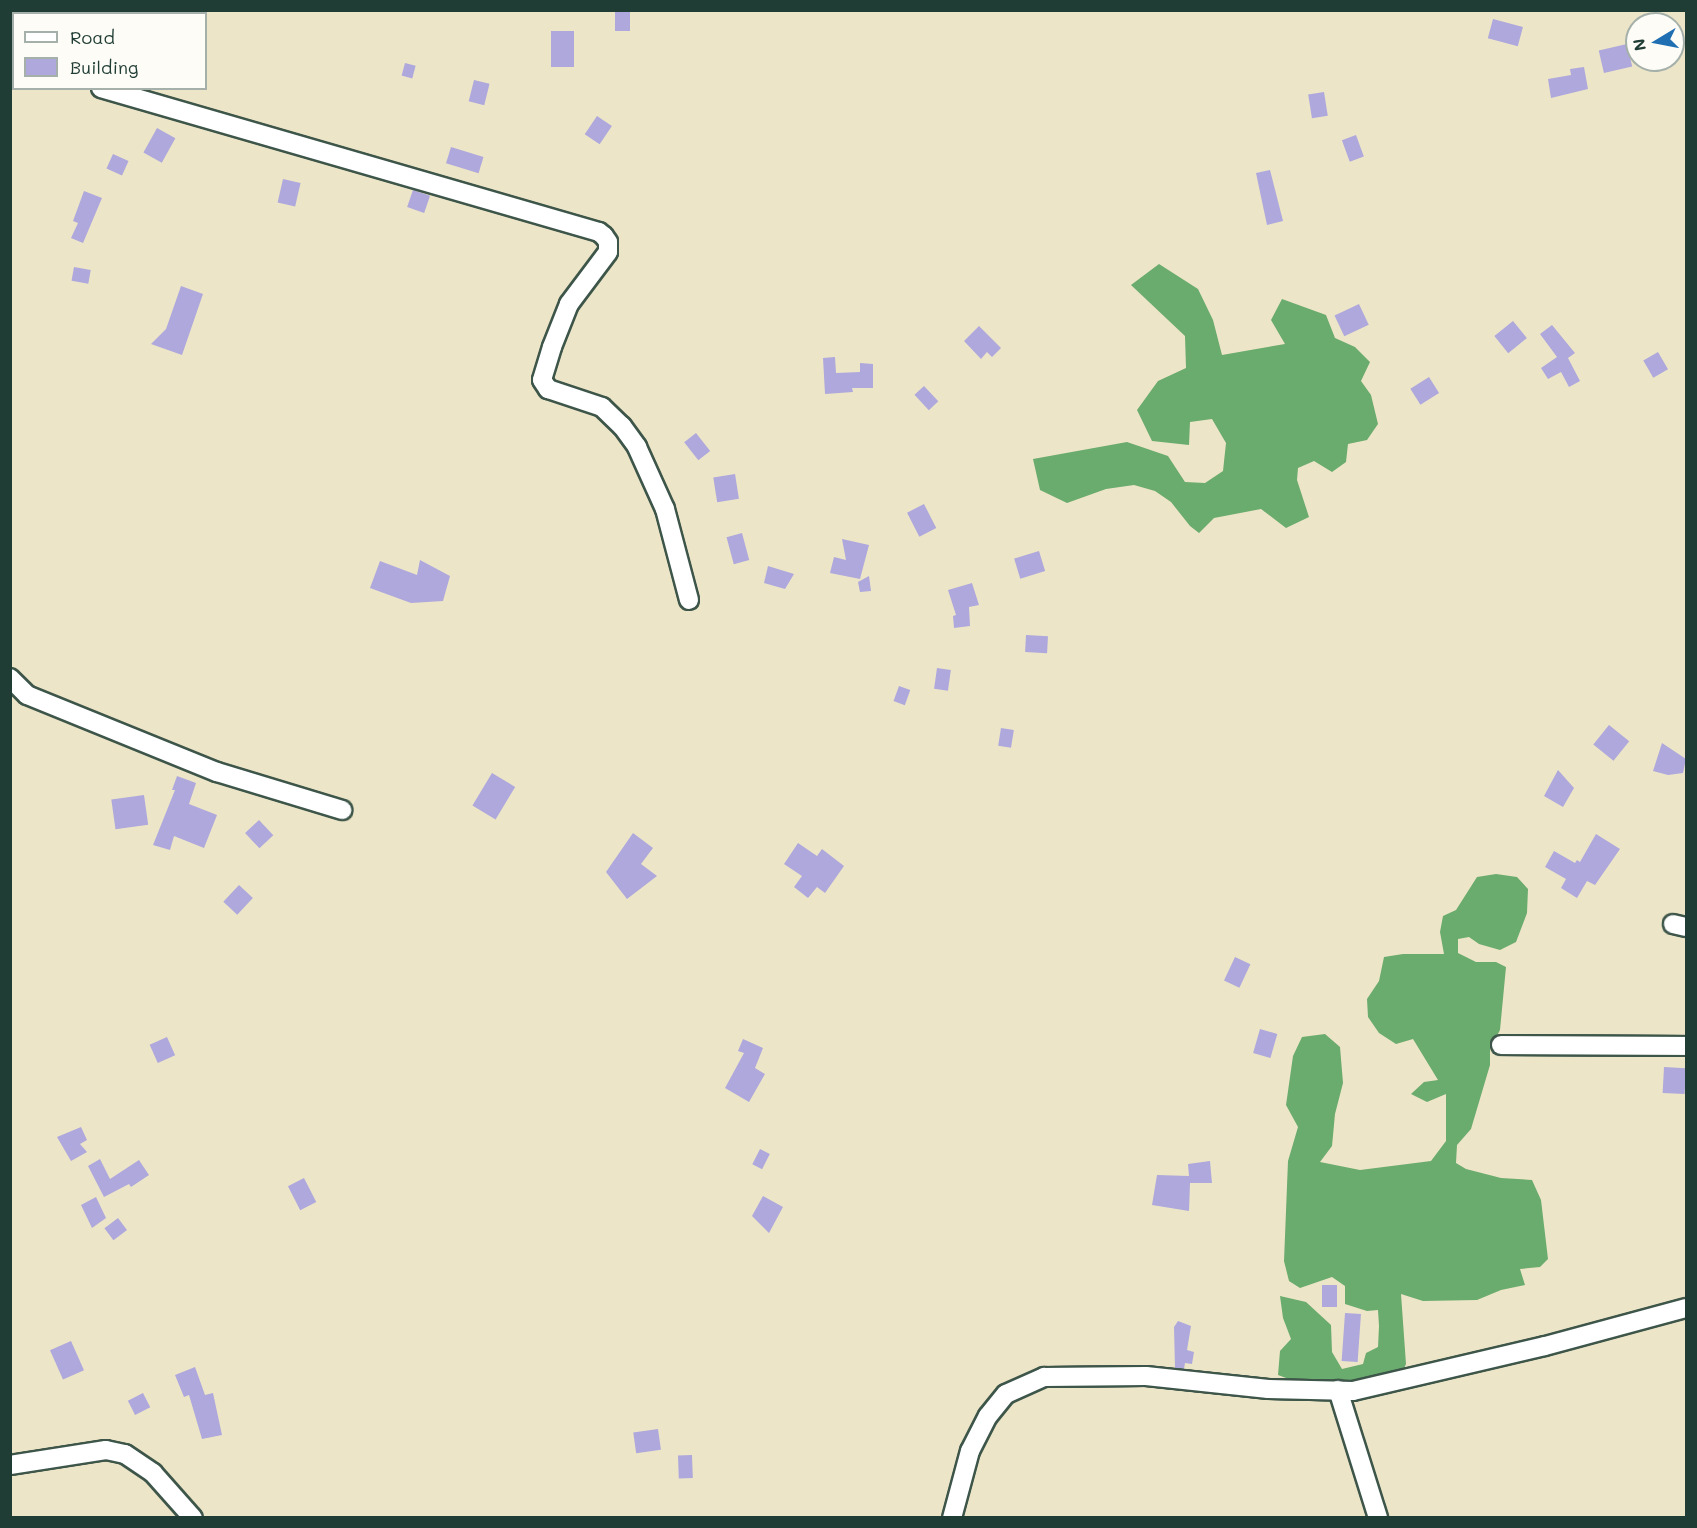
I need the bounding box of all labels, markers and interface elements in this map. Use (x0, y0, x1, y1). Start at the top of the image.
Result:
legend (12, 12, 207, 90)
north arrow (1625, 12, 1685, 72)
text: Road (70, 25, 115, 49)
text: N (1627, 37, 1650, 53)
text: Building (70, 55, 138, 79)

